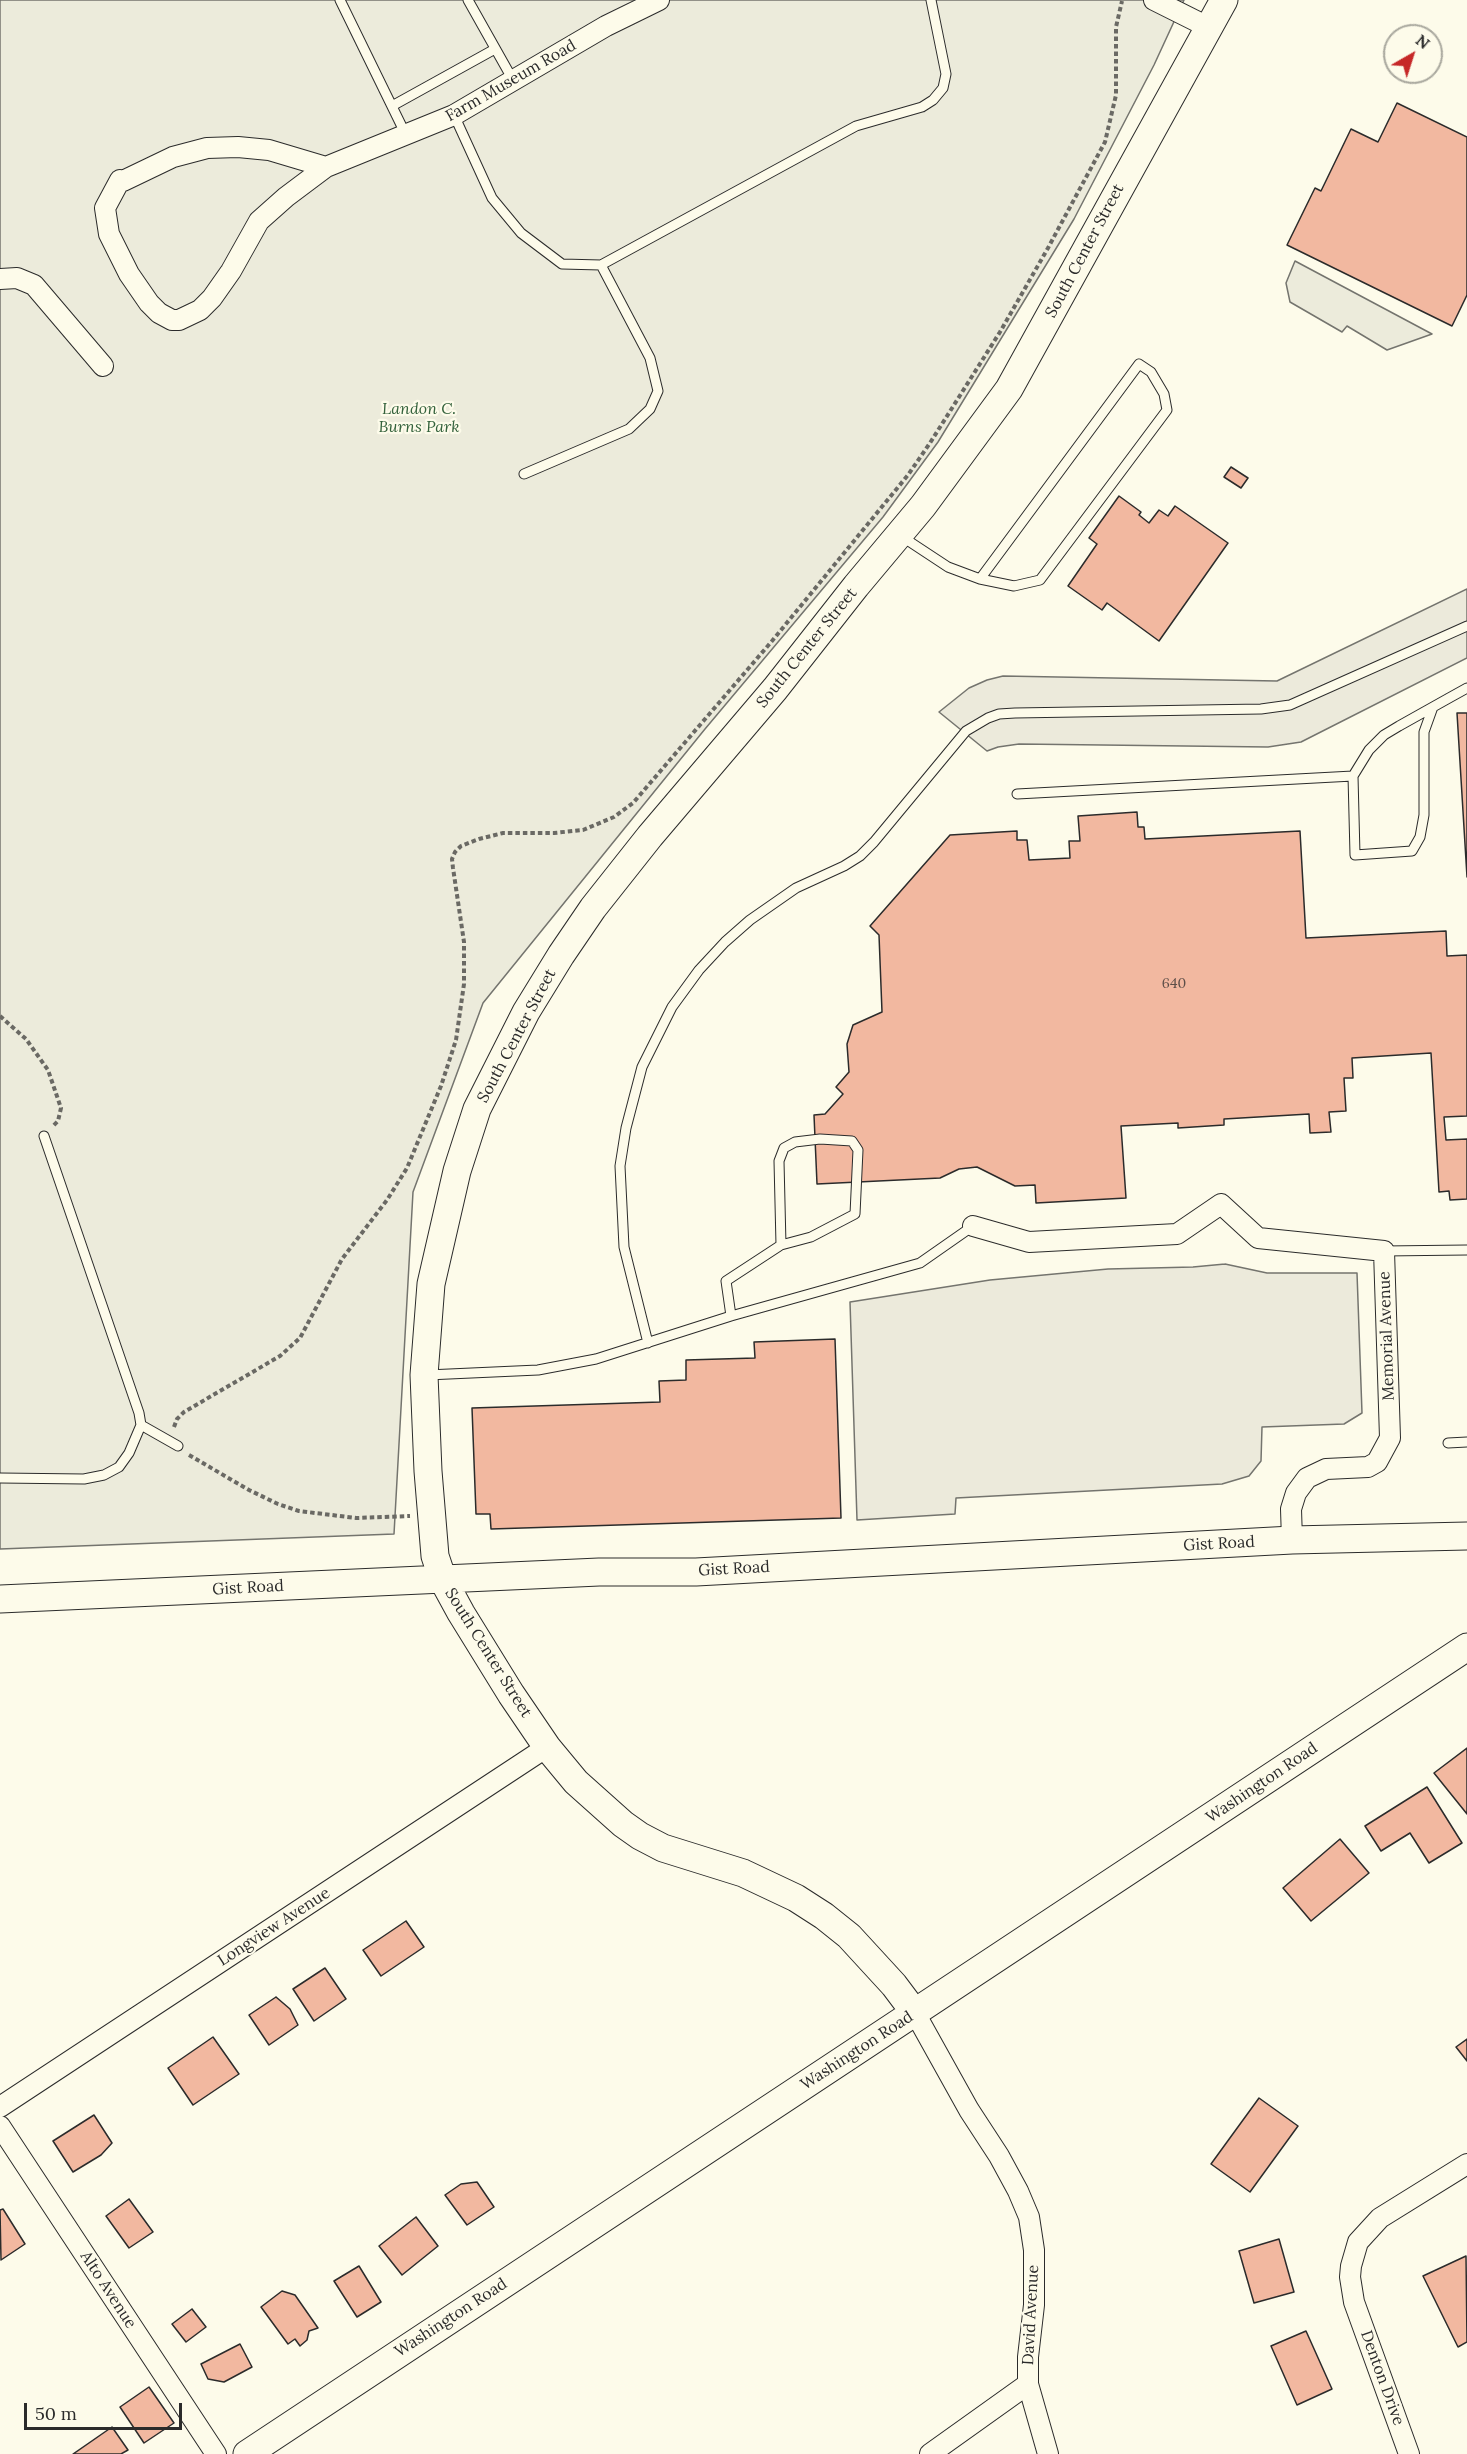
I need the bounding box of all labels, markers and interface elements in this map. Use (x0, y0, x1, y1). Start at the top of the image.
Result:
north arrow (1383, 24, 1443, 84)
text: N (1412, 30, 1434, 53)
street label: Farm Museum Road (442, 36, 580, 126)
street label: South Center Street (1042, 181, 1128, 321)
park label: Landon C. Burns Park (378, 399, 460, 437)
street label: South Center Street (753, 584, 861, 712)
street label: South Center Street (474, 966, 560, 1106)
house number: 640 (1162, 976, 1186, 992)
street label: Memorial Avenue (1375, 1271, 1399, 1401)
street label: Gist Road (1183, 1533, 1255, 1555)
street label: Gist Road (698, 1558, 770, 1580)
street label: Gist Road (212, 1577, 284, 1599)
street label: South Center Street (440, 1585, 536, 1721)
street label: Washington Road (1203, 1739, 1321, 1827)
street label: Longview Avenue (214, 1884, 334, 1970)
street label: Washington Road (797, 2007, 917, 2095)
street label: Alto Avenue (76, 2248, 140, 2332)
street label: David Avenue (1019, 2264, 1043, 2366)
street label: Washington Road (391, 2274, 511, 2362)
street label: Denton Drive (1356, 2328, 1408, 2428)
scale bar (27, 2391, 184, 2429)
text: 50 m (35, 2402, 77, 2425)

